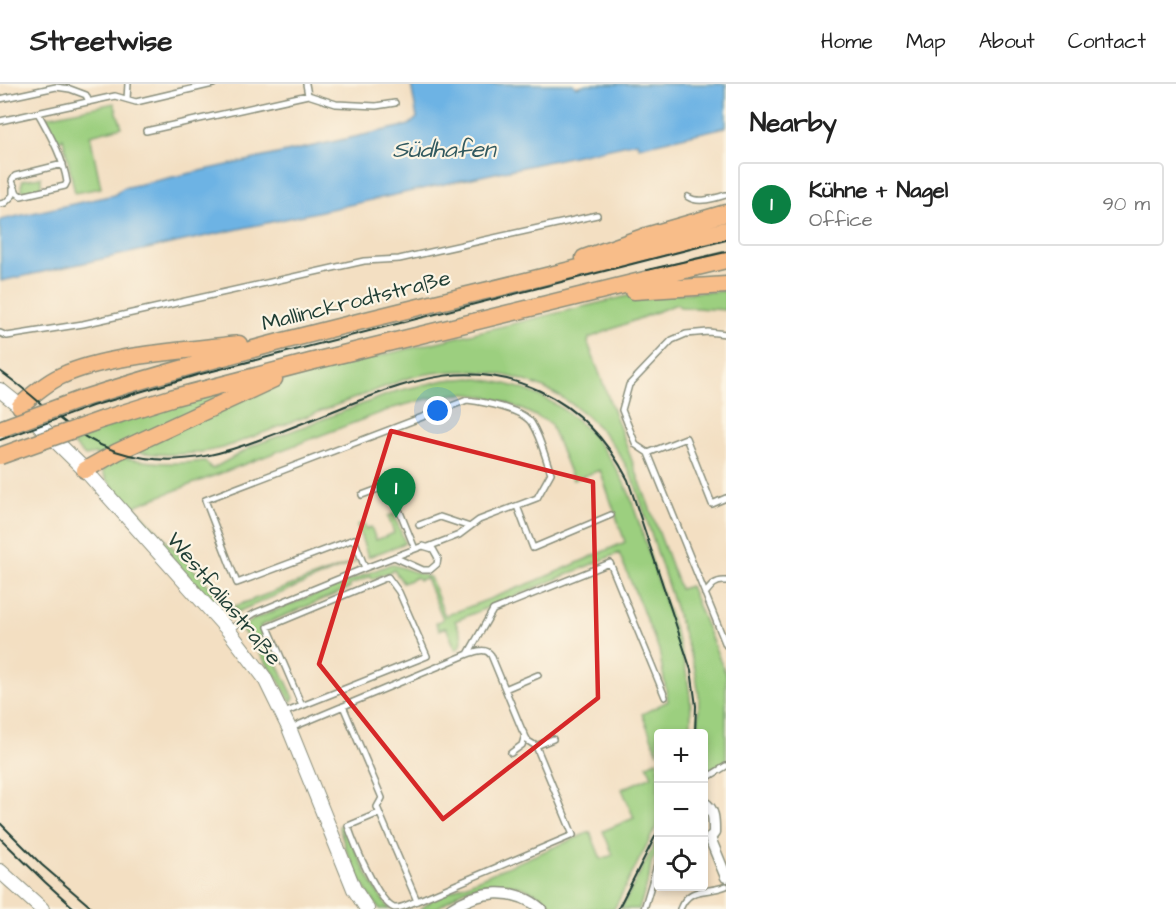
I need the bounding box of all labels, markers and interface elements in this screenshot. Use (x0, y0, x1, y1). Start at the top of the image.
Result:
text: Streetwise (30, 22, 172, 61)
text: Home (821, 27, 873, 56)
text: Map (906, 27, 946, 56)
text: About (979, 27, 1035, 56)
text: Contact (1068, 27, 1146, 56)
text: Nearby (750, 105, 837, 141)
water label: Südhafen (392, 133, 498, 167)
text: Kühne + Nagel (809, 175, 948, 206)
text: 1 (770, 190, 773, 218)
text: 90 m (1102, 190, 1150, 218)
text: Office (809, 206, 873, 234)
street label: Mallinckrodtstraße (258, 263, 454, 339)
your location (423, 396, 452, 425)
pin: 1 (376, 468, 416, 518)
street label: Westfaliastraße (159, 526, 289, 672)
map controls (654, 729, 708, 891)
button: + (654, 729, 708, 783)
button: − (654, 783, 708, 837)
button: locate (654, 837, 708, 891)

